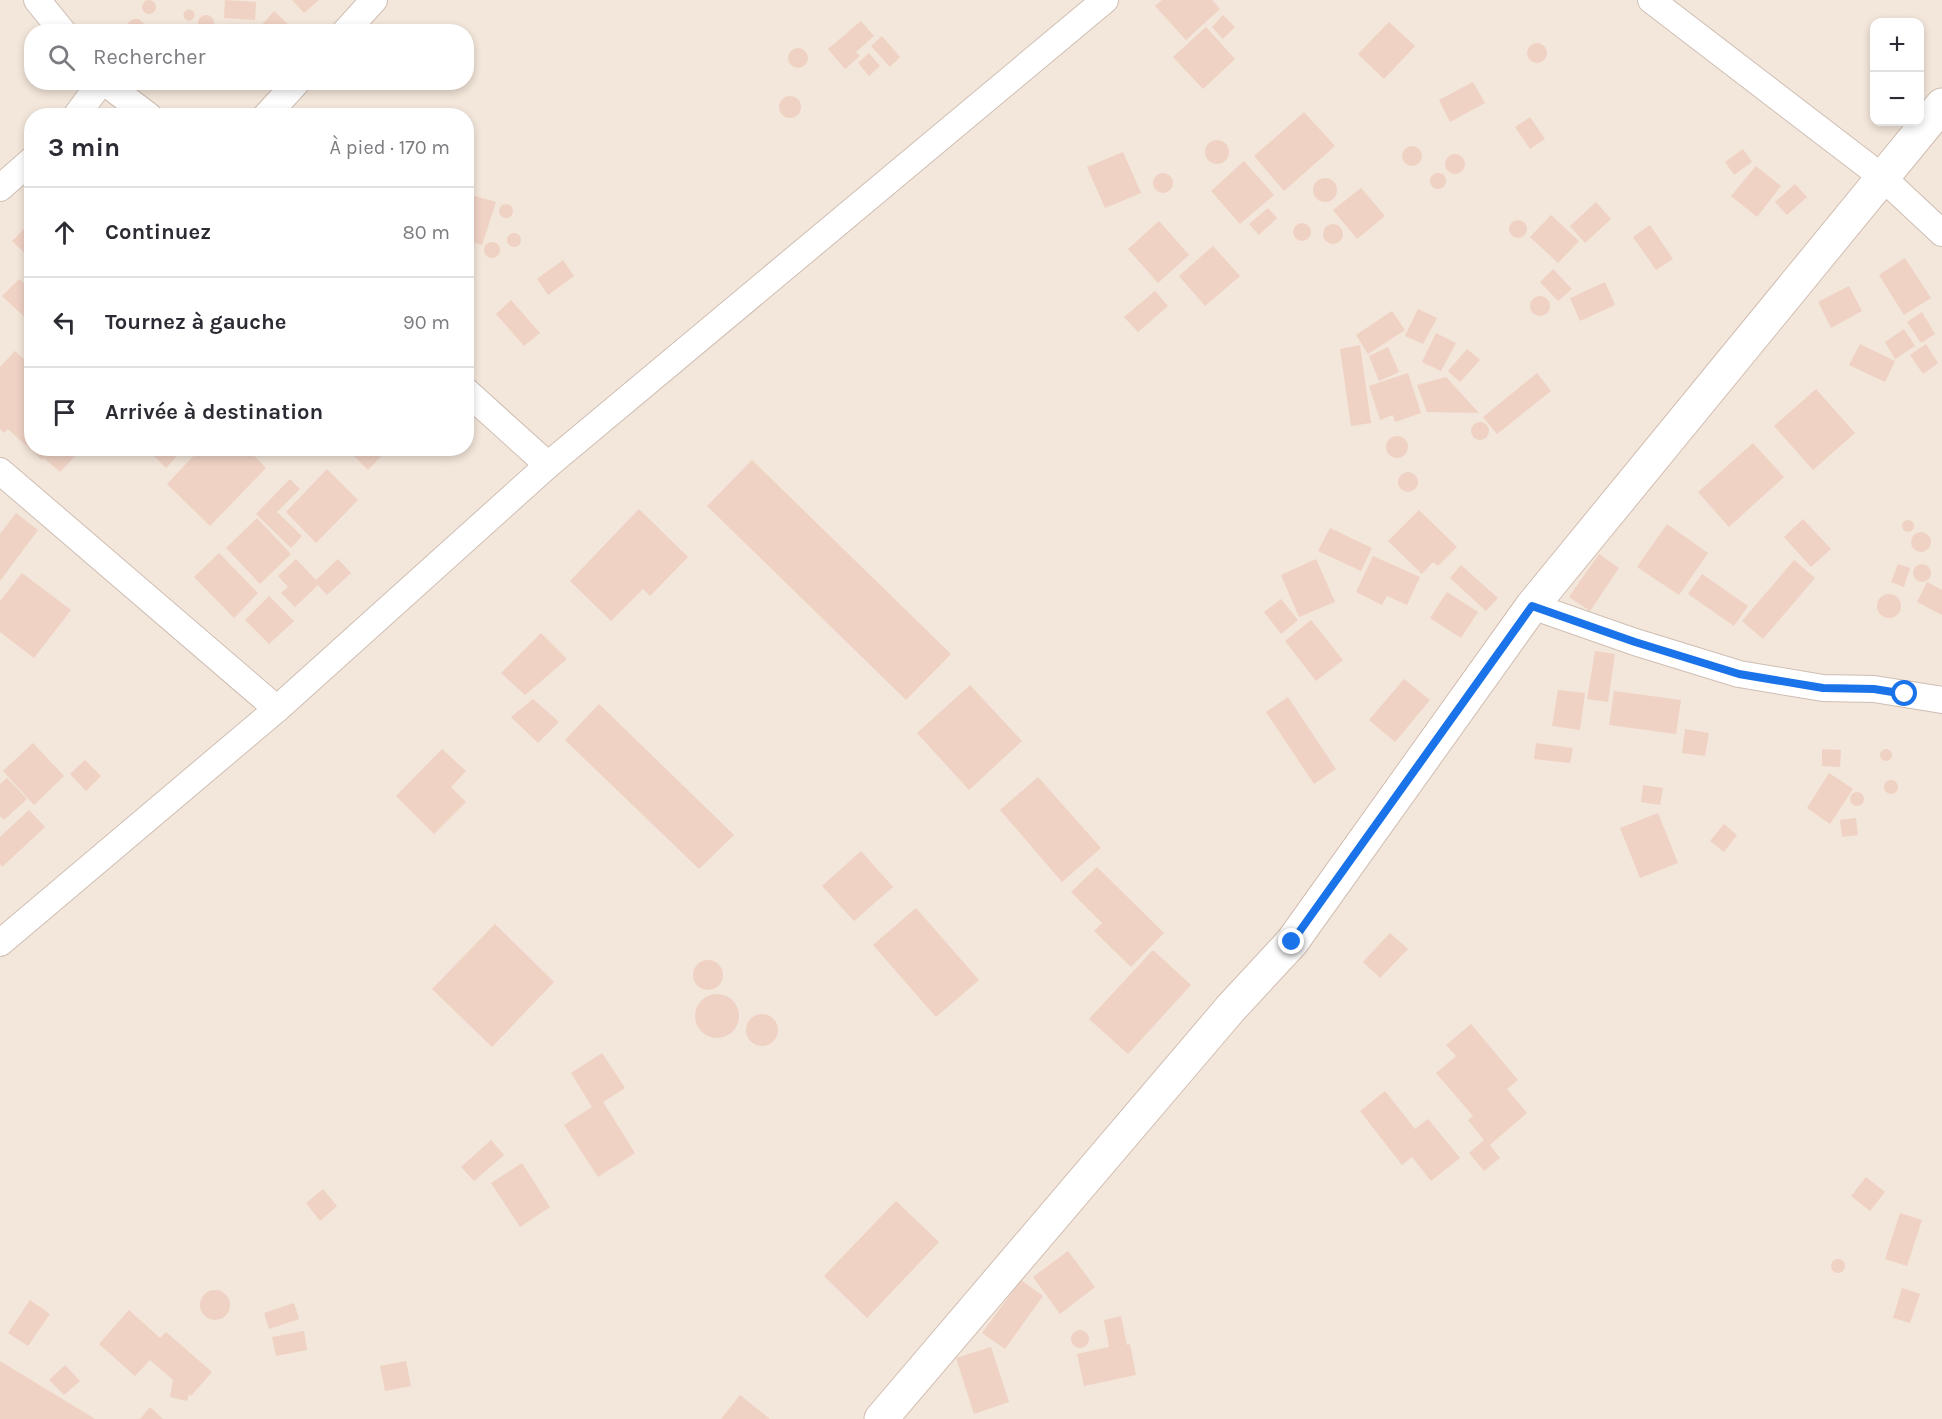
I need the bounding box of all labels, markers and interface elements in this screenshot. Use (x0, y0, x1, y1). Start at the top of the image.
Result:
map controls (1870, 18, 1924, 126)
button: + (1870, 18, 1924, 72)
search box (24, 24, 474, 90)
icon: search (45, 41, 78, 74)
text: Rechercher (93, 44, 206, 70)
button: − (1870, 72, 1924, 126)
text: 3 min (48, 132, 120, 163)
text: À pied · 170 m (330, 136, 450, 159)
icon: ahead (48, 216, 81, 249)
text: Continuez (105, 219, 211, 245)
text: 80 m (402, 221, 450, 244)
icon: left (48, 306, 81, 339)
text: Tournez à gauche (105, 309, 286, 335)
text: 90 m (403, 311, 450, 334)
icon: arrive (48, 396, 81, 429)
text: Arrivée à destination (105, 399, 323, 425)
route start (1891, 680, 1917, 706)
route end (1278, 928, 1304, 954)

